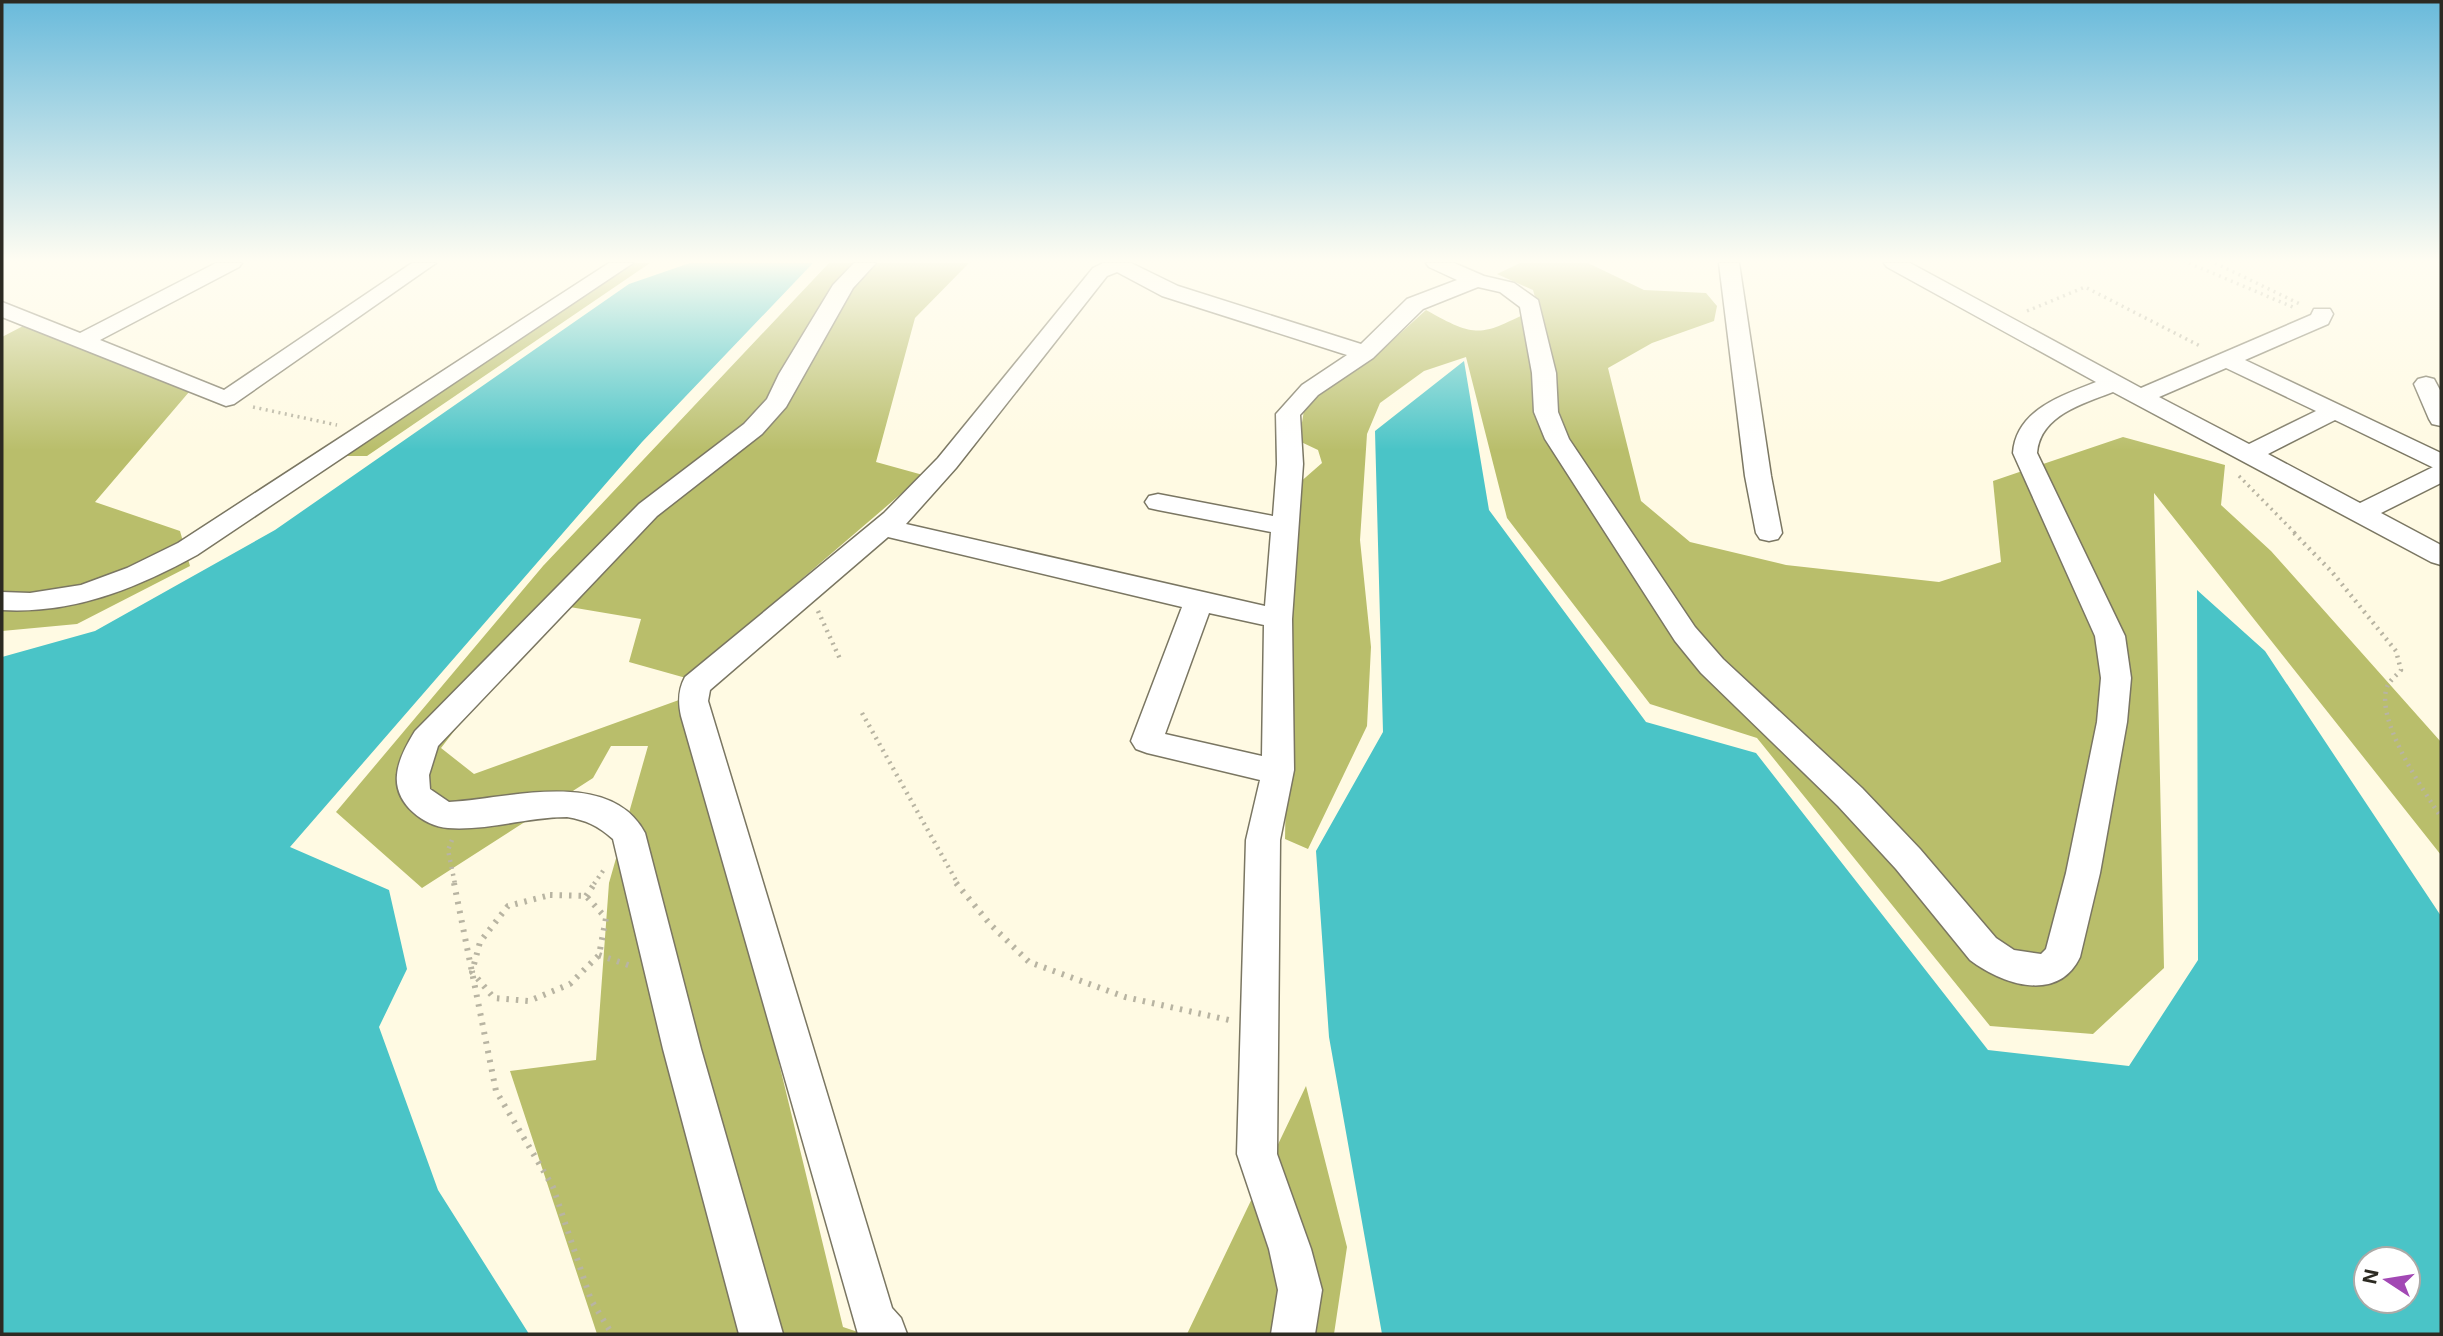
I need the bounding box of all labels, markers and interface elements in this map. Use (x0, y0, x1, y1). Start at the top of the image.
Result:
north arrow (2352, 1245, 2422, 1315)
text: N (2358, 1267, 2384, 1286)

